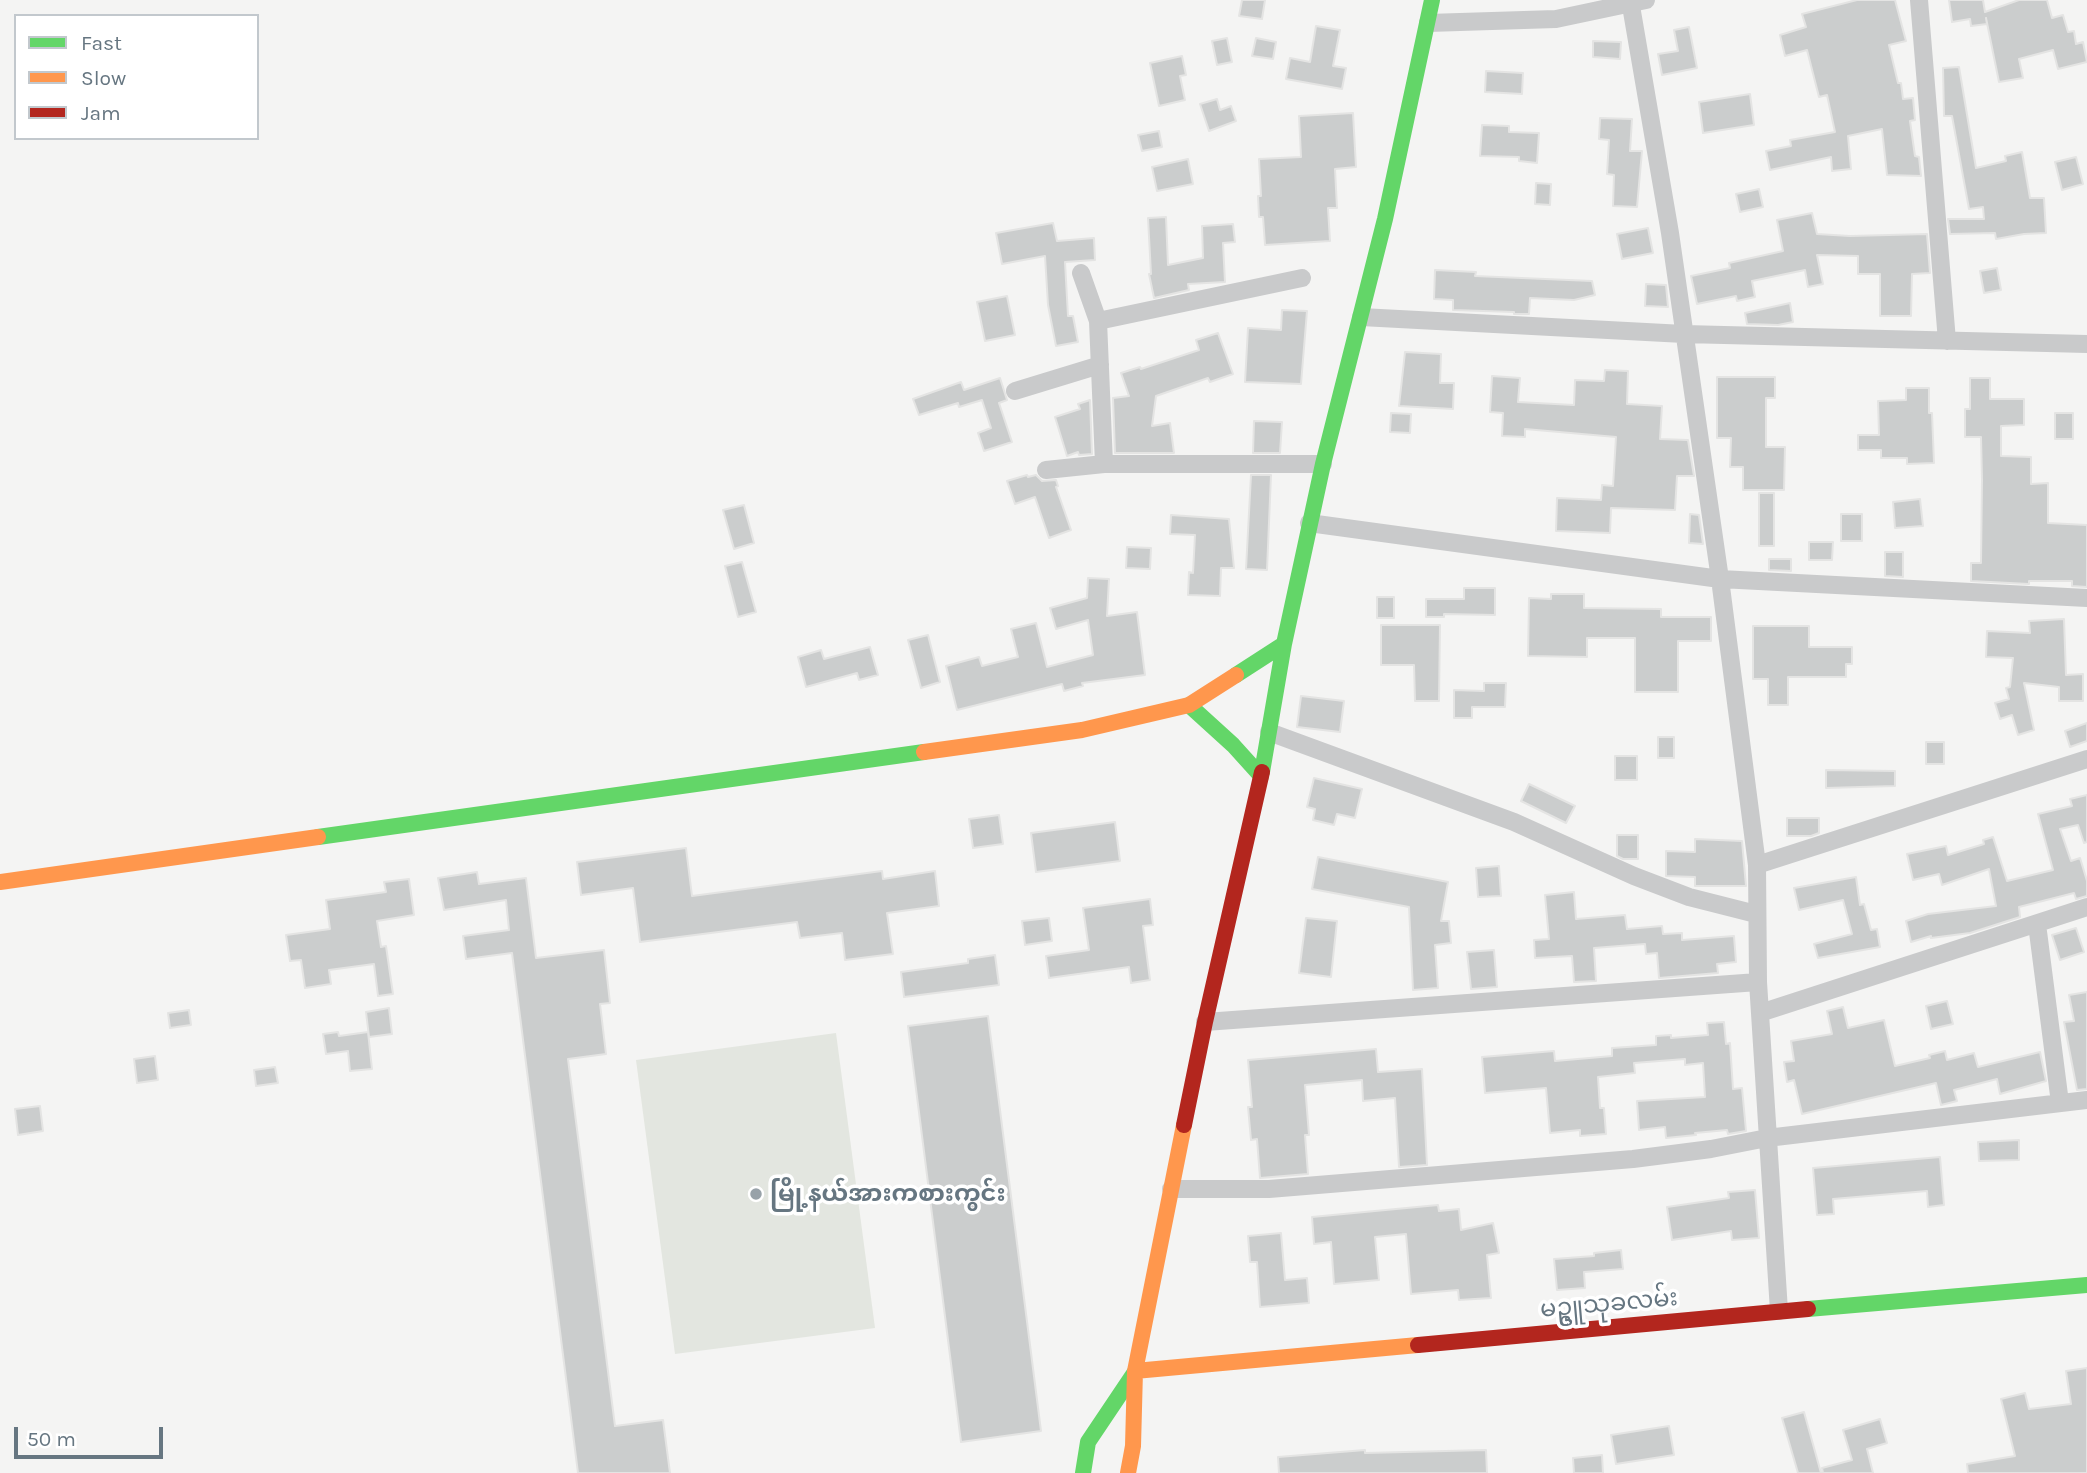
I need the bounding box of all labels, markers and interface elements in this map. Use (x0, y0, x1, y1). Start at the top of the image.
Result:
legend (14, 14, 259, 140)
text: Fast (81, 31, 122, 55)
text: Slow (81, 66, 126, 90)
text: Jam (81, 101, 121, 125)
place label: မြို့နယ်အားကစားကွင်း (770, 1180, 1006, 1208)
marker: မြို့နယ်အားကစားကွင်း (748, 1186, 764, 1202)
street label: မဥ္ဇူသုခလမ်း (1539, 1284, 1679, 1324)
scale bar (18, 1414, 166, 1458)
text: 50 m (27, 1427, 76, 1451)

